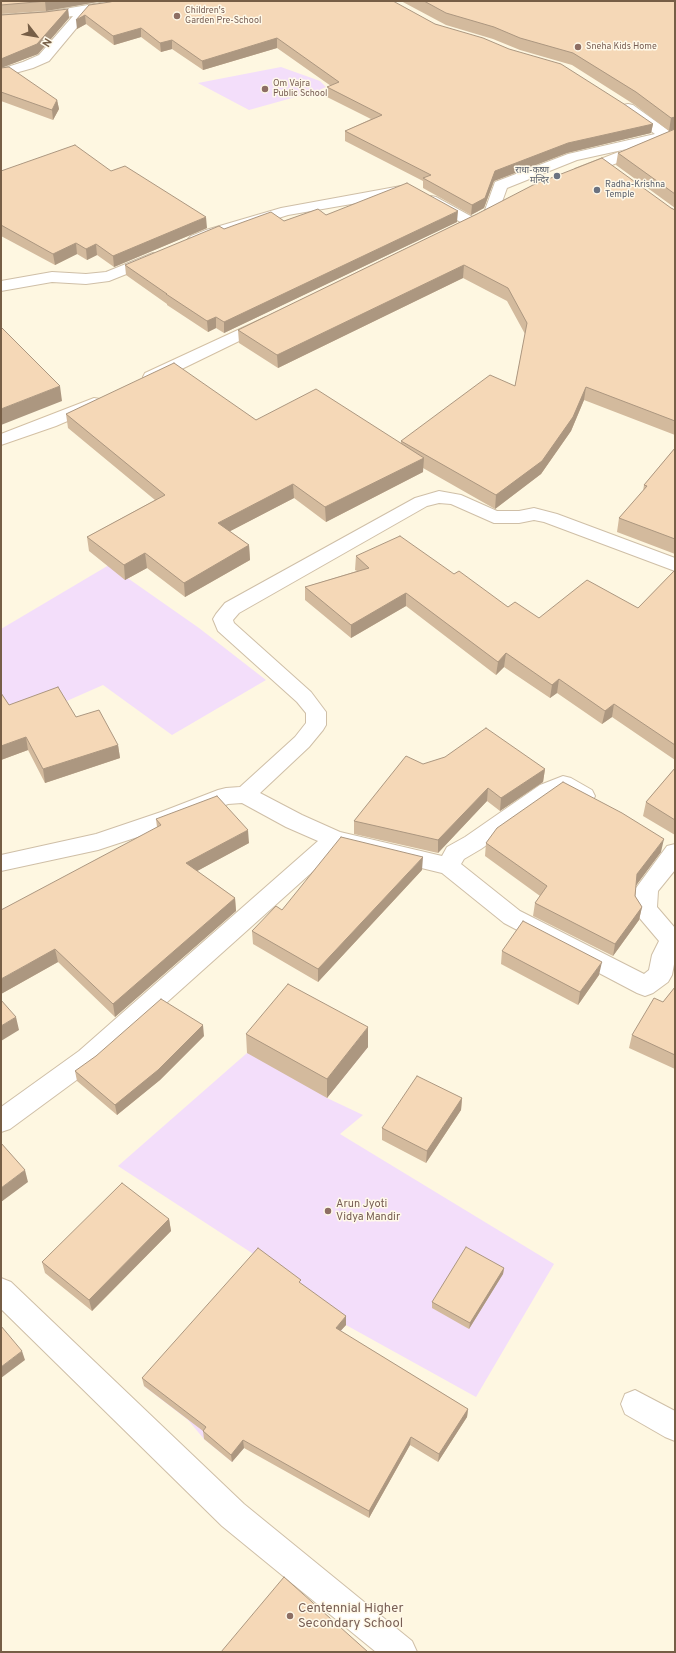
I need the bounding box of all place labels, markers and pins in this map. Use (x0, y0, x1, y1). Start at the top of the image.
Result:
place label: Children's Garden Pre-School (185, 6, 261, 27)
marker: Children's Garden Pre-School (172, 11, 182, 21)
marker: Sneha Kids Home (573, 42, 583, 52)
place label: Sneha Kids Home (586, 42, 657, 52)
place label: Om Vajra Public School (273, 79, 327, 100)
marker: Om Vajra Public School (260, 84, 270, 94)
place label: राधा-कृष्ण मन्दिर (515, 166, 549, 187)
marker: राधा-कृष्ण मन्दिर (552, 171, 562, 181)
place label: Radha-Krishna Temple (605, 180, 665, 201)
marker: Radha-Krishna Temple (592, 185, 602, 195)
place label: Arun Jyoti Vidya Mandir (336, 1198, 400, 1224)
marker: Arun Jyoti Vidya Mandir (323, 1206, 333, 1216)
place label: Centennial Higher Secondary School (298, 1601, 403, 1632)
marker: Centennial Higher Secondary School (285, 1611, 295, 1621)

